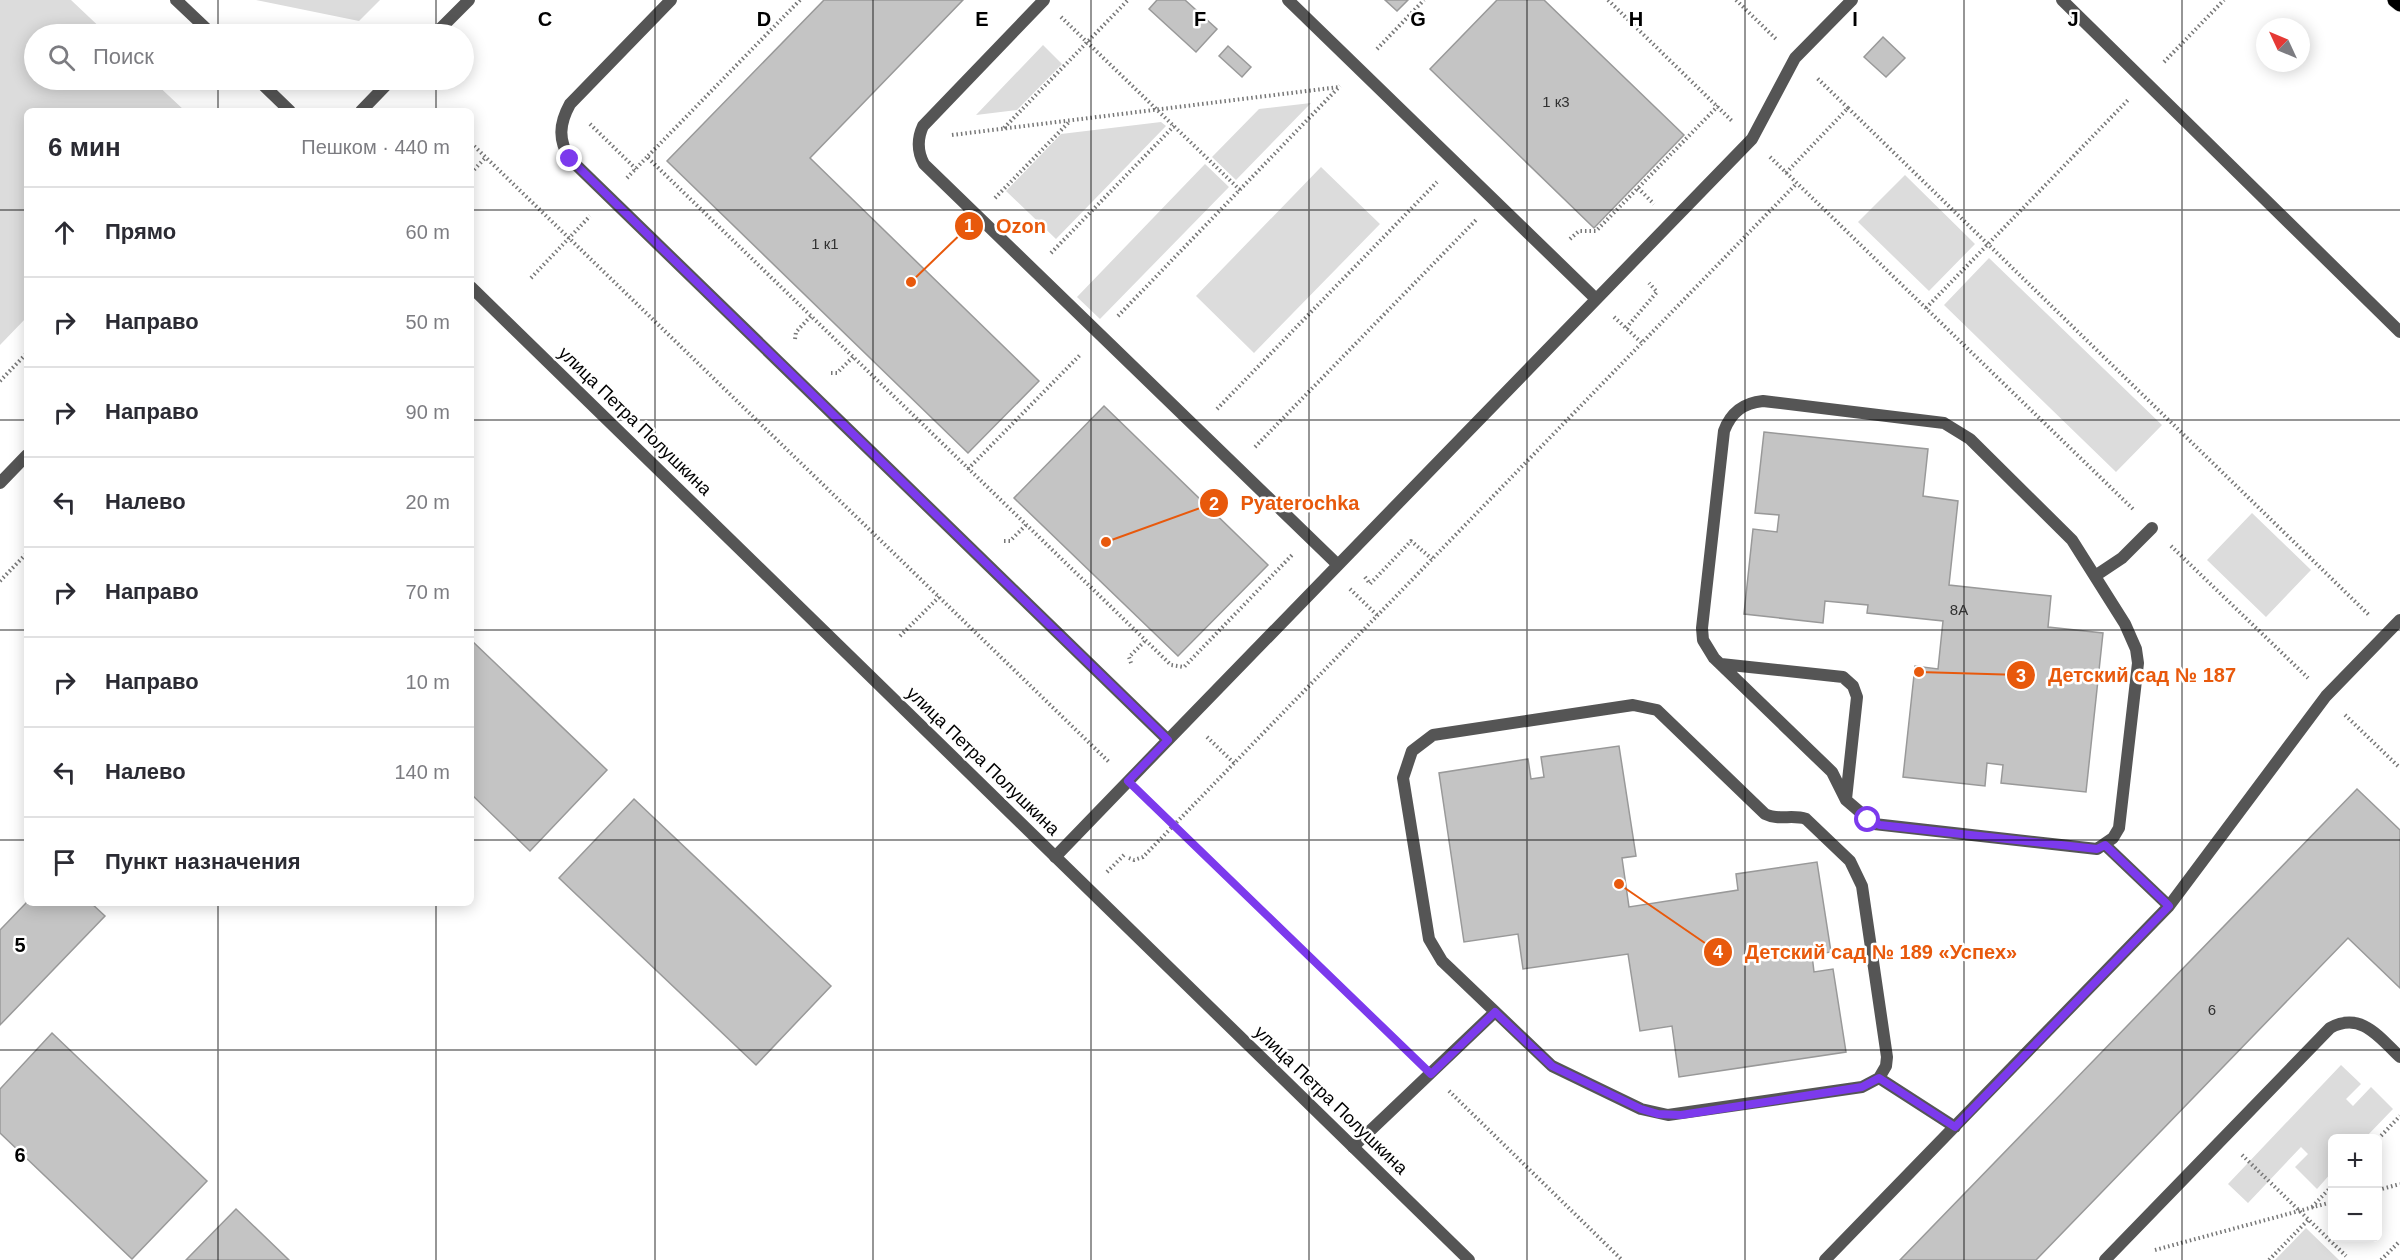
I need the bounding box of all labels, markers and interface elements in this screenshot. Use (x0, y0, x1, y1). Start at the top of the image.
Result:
text: C (538, 8, 552, 30)
text: D (757, 8, 771, 30)
text: E (975, 8, 989, 30)
text: F (1194, 8, 1206, 30)
text: G (1410, 8, 1426, 30)
text: H (1629, 8, 1643, 30)
text: I (1852, 8, 1858, 30)
text: J (2067, 8, 2079, 30)
north arrow (2256, 18, 2310, 72)
search box (24, 24, 474, 90)
icon: search (45, 41, 78, 74)
text: Поиск (93, 44, 154, 69)
house number: 1 к3 (1542, 93, 1570, 110)
text: 6 мин (48, 132, 121, 162)
text: Пешком · 440 m (301, 136, 450, 158)
route end (556, 145, 582, 171)
callout: Ozon (954, 207, 1058, 245)
text: Ozon (996, 215, 1046, 237)
icon: ahead (48, 216, 81, 249)
text: 1 (964, 216, 974, 236)
text: Прямо (105, 219, 176, 244)
text: 60 m (406, 221, 450, 243)
house number: 1 к1 (811, 235, 839, 252)
icon: right (48, 306, 81, 339)
text: Направо (105, 309, 199, 334)
text: 50 m (406, 311, 450, 333)
street label: улица Петра Полушкина (555, 343, 716, 500)
icon: right (48, 396, 81, 429)
text: Направо (105, 399, 199, 424)
text: 90 m (406, 401, 450, 423)
callout: Pyaterochka (1199, 484, 1372, 522)
icon: left (48, 486, 81, 519)
text: Налево (105, 489, 186, 514)
text: 20 m (406, 491, 450, 513)
text: Pyaterochka (1241, 492, 1360, 514)
text: 2 (1209, 494, 1219, 514)
icon: right (48, 576, 81, 609)
text: Направо (105, 579, 199, 604)
text: 70 m (406, 581, 450, 603)
house number: 8А (1950, 601, 1968, 618)
callout: Детский сад № 187 (2006, 656, 2248, 694)
text: Детский сад № 187 (2048, 664, 2236, 686)
icon: right (48, 666, 81, 699)
text: 3 (2016, 666, 2026, 686)
text: Направо (105, 669, 199, 694)
text: 10 m (406, 671, 450, 693)
street label: улица Петра Полушкина (903, 683, 1064, 840)
icon: left (48, 756, 81, 789)
text: Налево (105, 759, 186, 784)
text: 140 m (394, 761, 450, 783)
route start (1854, 806, 1880, 832)
icon: arrive (48, 846, 81, 879)
text: Пункт назначения (105, 849, 301, 874)
callout: Детский сад № 189 «Успех» (1703, 933, 2029, 971)
text: 5 (14, 934, 26, 956)
text: Детский сад № 189 «Успех» (1745, 941, 2017, 963)
text: 4 (1713, 942, 1723, 962)
house number: 6 (2208, 1001, 2216, 1018)
street label: улица Петра Полушкина (1251, 1022, 1412, 1179)
map controls (2328, 1134, 2382, 1242)
button: + (2328, 1134, 2382, 1188)
text: 6 (14, 1144, 26, 1166)
button: − (2328, 1188, 2382, 1242)

